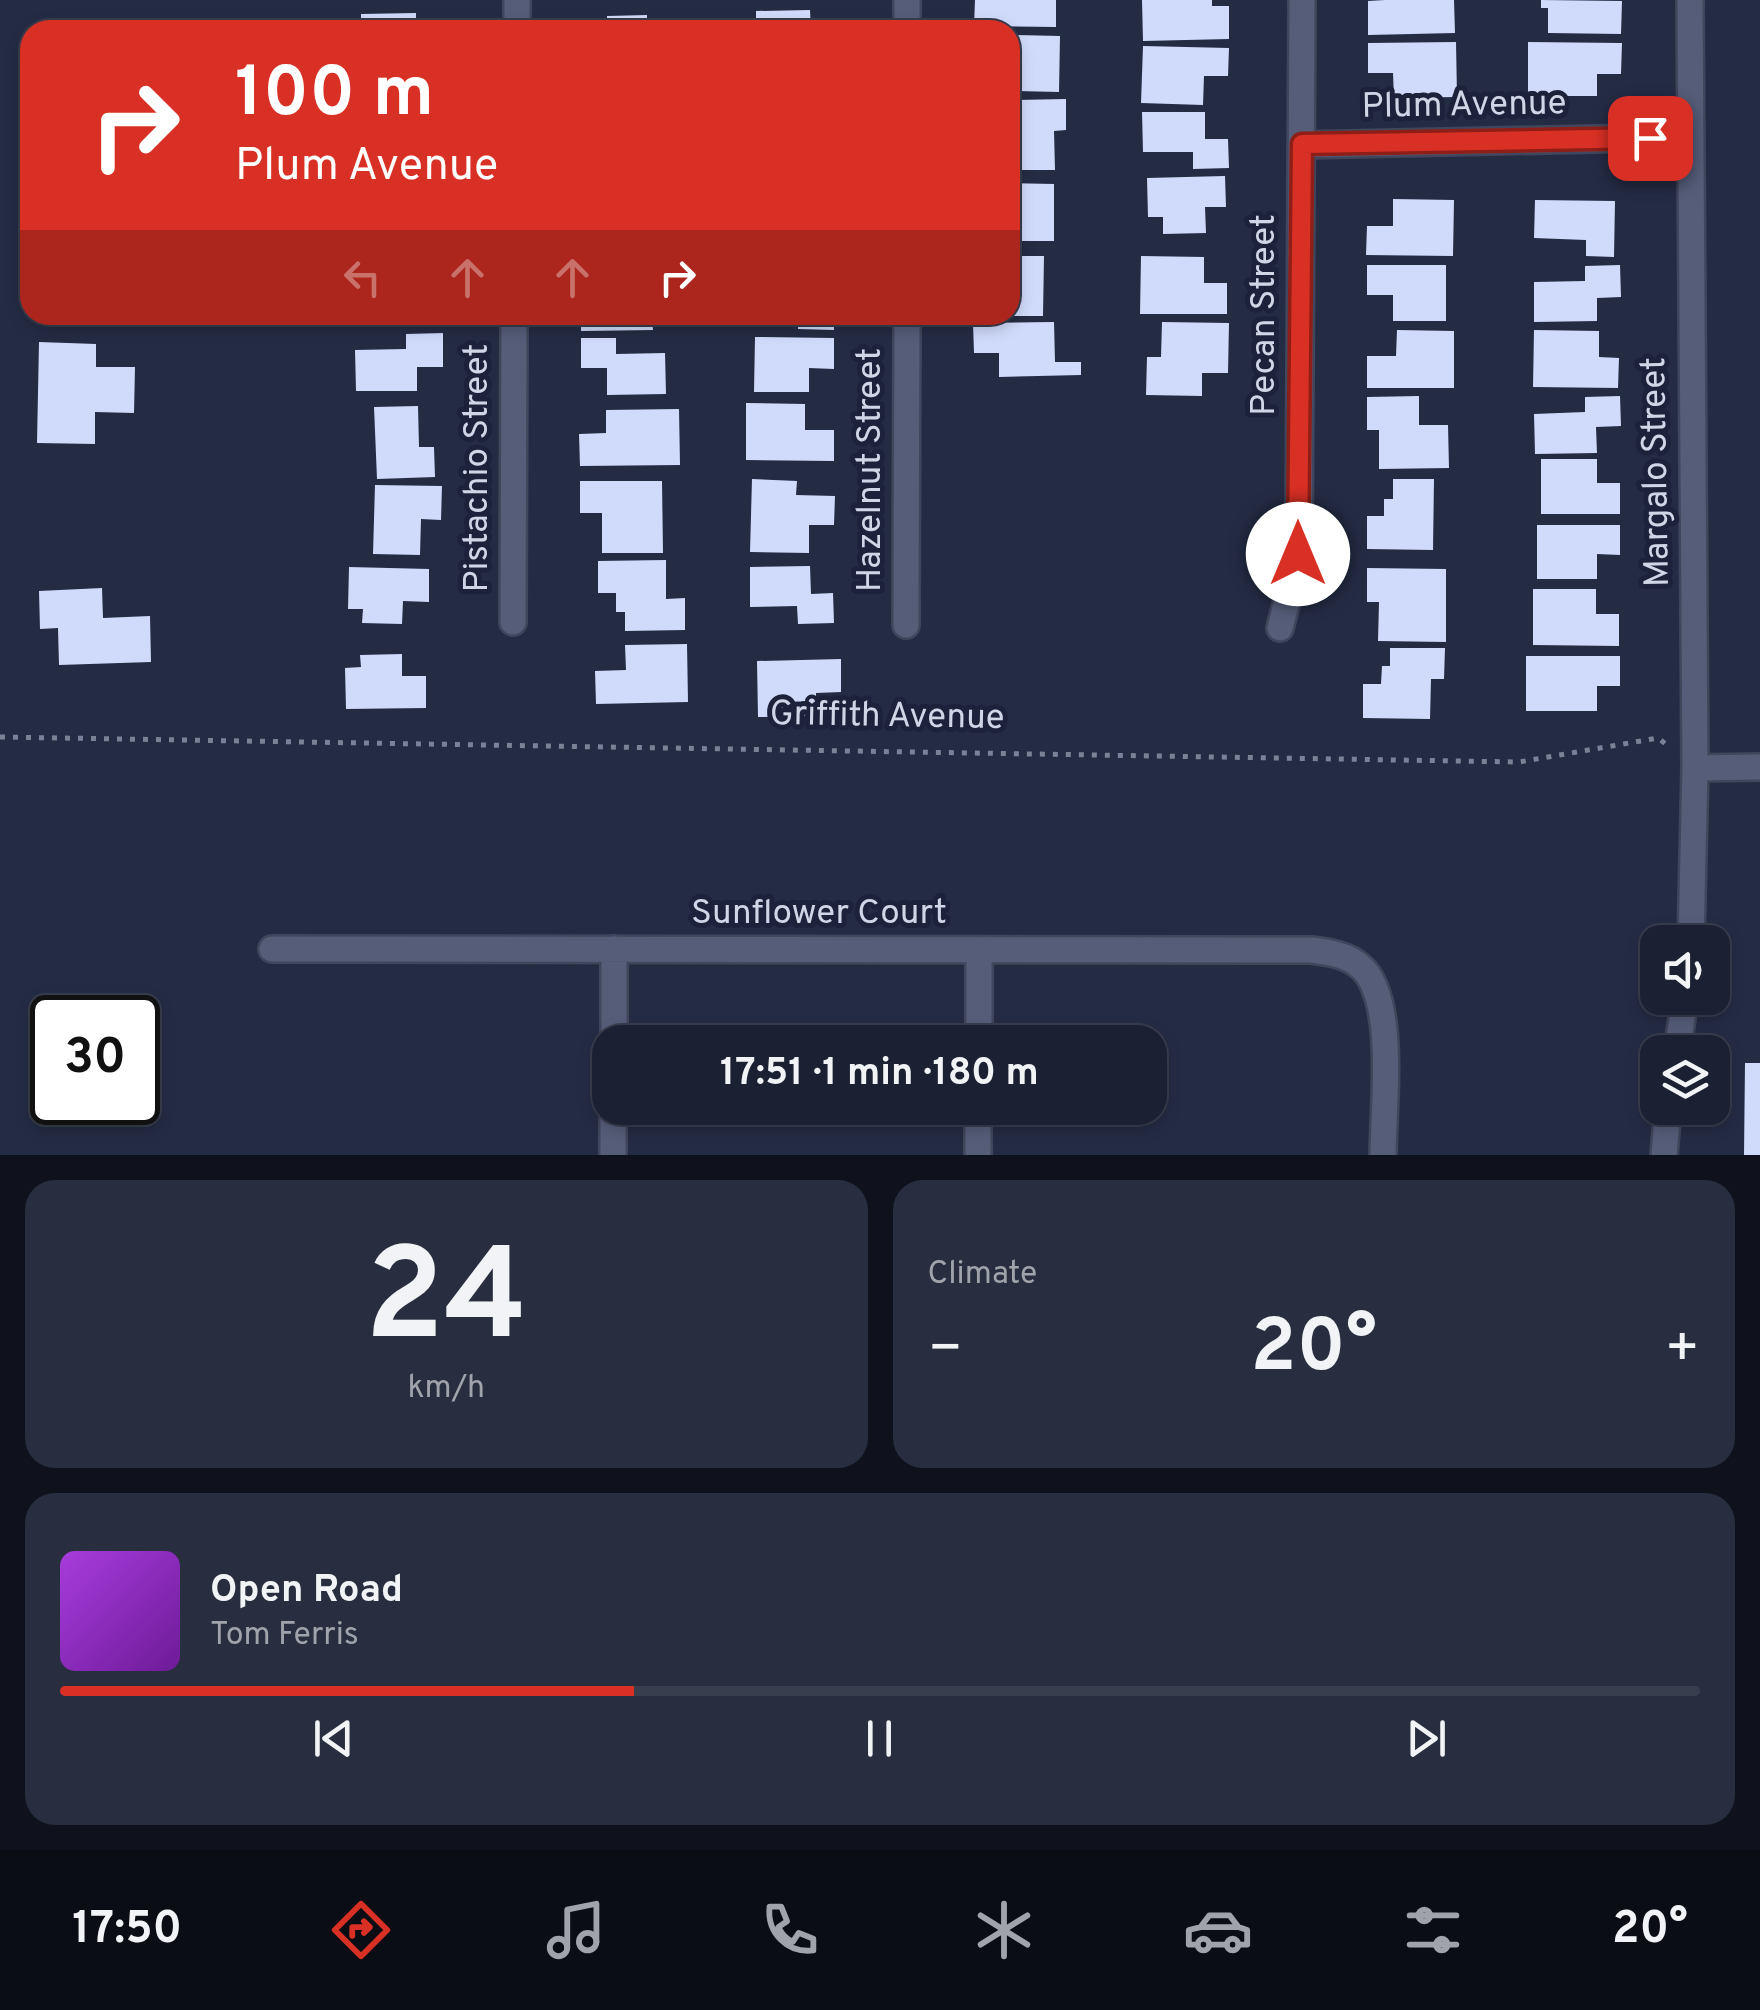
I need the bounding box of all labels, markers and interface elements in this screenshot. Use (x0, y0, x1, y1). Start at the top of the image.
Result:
text: 100 m (235, 52, 434, 141)
icon: right (70, 60, 200, 190)
street label: Plum Avenue (1361, 82, 1567, 130)
pin (1608, 96, 1693, 181)
icon: arrive (1623, 111, 1678, 166)
text: Plum Avenue (235, 139, 498, 196)
street label: Pecan Street (1243, 214, 1287, 416)
icon: left (335, 250, 390, 305)
icon: ahead (440, 250, 495, 305)
icon: ahead (545, 250, 600, 305)
icon: right (650, 250, 705, 305)
street label: Pistachio Street (456, 343, 500, 593)
street label: Hazelnut Street (849, 348, 893, 592)
street label: Margalo Street (1633, 356, 1681, 588)
position arrow (1246, 502, 1350, 606)
street label: Griffith Avenue (769, 693, 1005, 741)
street label: Sunflower Court (691, 892, 947, 936)
map controls (1640, 925, 1730, 1125)
button: sound (1640, 925, 1730, 1015)
speed limit sign: 30 (30, 995, 160, 1125)
button: layers (1640, 1035, 1730, 1125)
text: 17:51 · 1 min · 180 m (720, 1050, 1039, 1099)
text: 24 (365, 1221, 528, 1386)
text: Climate (928, 1255, 1037, 1295)
text: 20° (1251, 1303, 1377, 1398)
text: − (928, 1316, 963, 1386)
text: + (1665, 1316, 1700, 1386)
text: km/h (407, 1369, 485, 1409)
text: Open Road (210, 1567, 403, 1616)
text: Tom Ferris (210, 1616, 359, 1656)
icon: previous (306, 1711, 361, 1766)
icon: pause (852, 1711, 907, 1766)
icon: next (1399, 1711, 1454, 1766)
icon: directions (326, 1895, 396, 1965)
icon: music (541, 1895, 611, 1965)
icon: phone (755, 1895, 825, 1965)
icon: climate (969, 1895, 1039, 1965)
icon: car (1183, 1895, 1253, 1965)
icon: filters (1398, 1895, 1468, 1965)
text: 17:50 (72, 1902, 182, 1959)
text: 20° (1612, 1902, 1688, 1959)

